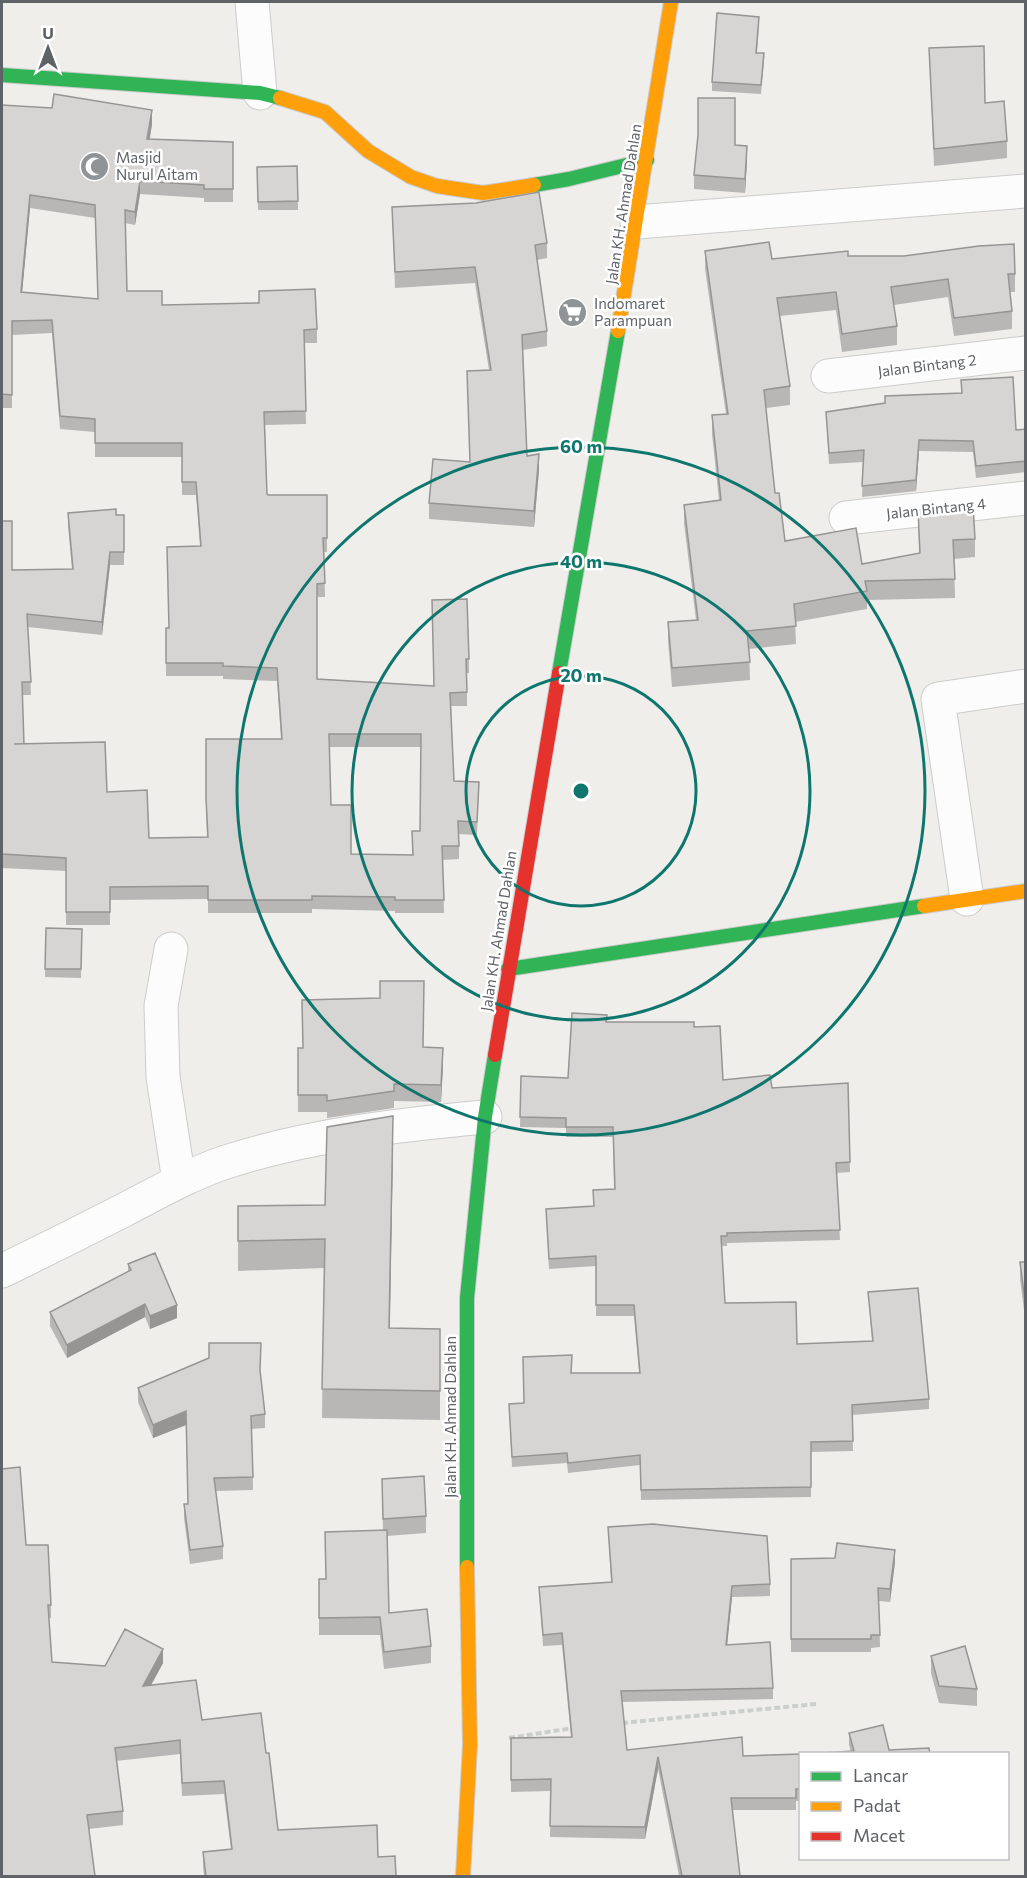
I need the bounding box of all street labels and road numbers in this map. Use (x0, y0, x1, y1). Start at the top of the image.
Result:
street label: Jalan KH. Ahmad Dahlan (601, 122, 645, 286)
street label: Jalan Bintang 2 (877, 350, 977, 380)
street label: Jalan Bintang 4 (885, 494, 987, 522)
street label: Jalan KH. Ahmad Dahlan (476, 849, 520, 1013)
street label: Jalan KH. Ahmad Dahlan (441, 1336, 459, 1498)

